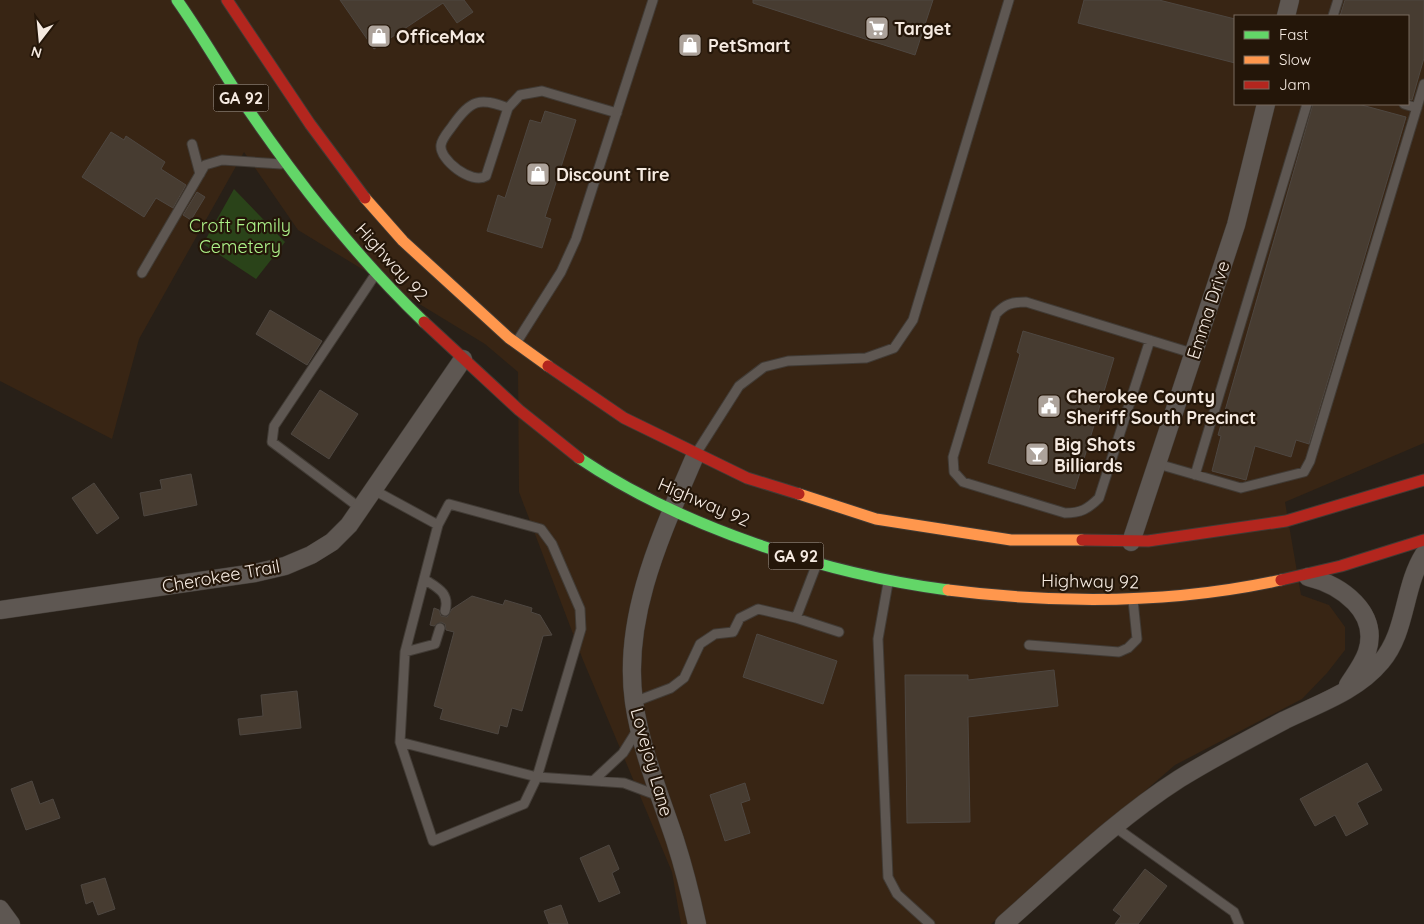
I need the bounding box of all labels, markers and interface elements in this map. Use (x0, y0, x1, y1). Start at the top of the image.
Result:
north arrow (15, 15, 65, 65)
supermarket icon: Target (864, 15, 890, 41)
legend (1234, 15, 1409, 105)
place label: Target (894, 17, 951, 40)
shop icon: OfficeMax (366, 23, 392, 49)
place label: OfficeMax (396, 25, 485, 48)
text: Fast (1279, 25, 1308, 44)
shop icon: PetSmart (677, 32, 703, 58)
place label: PetSmart (708, 34, 790, 57)
text: N (29, 42, 44, 63)
text: Slow (1279, 50, 1311, 69)
text: Jam (1279, 75, 1310, 94)
road number: GA 92 (214, 85, 268, 112)
shop icon: Discount Tire (525, 161, 551, 187)
place label: Discount Tire (556, 163, 670, 186)
park label: Croft Family Cemetery (189, 214, 291, 258)
street label: Highway 92 (351, 218, 433, 306)
street label: Emma Drive (1181, 258, 1235, 362)
place label: Cherokee County Sheriff South Precinct (1066, 385, 1256, 429)
public building icon: Cherokee County Sheriff South Precinct (1036, 393, 1062, 419)
place label: Big Shots Billiards (1054, 433, 1136, 477)
bar icon: Big Shots Billiards (1024, 441, 1050, 467)
street label: Highway 92 (654, 472, 754, 532)
road number: GA 92 (768, 542, 824, 570)
street label: Cherokee Trail (160, 554, 282, 598)
street label: Highway 92 (1041, 569, 1139, 593)
street label: Lovejoy Lane (626, 705, 678, 819)

